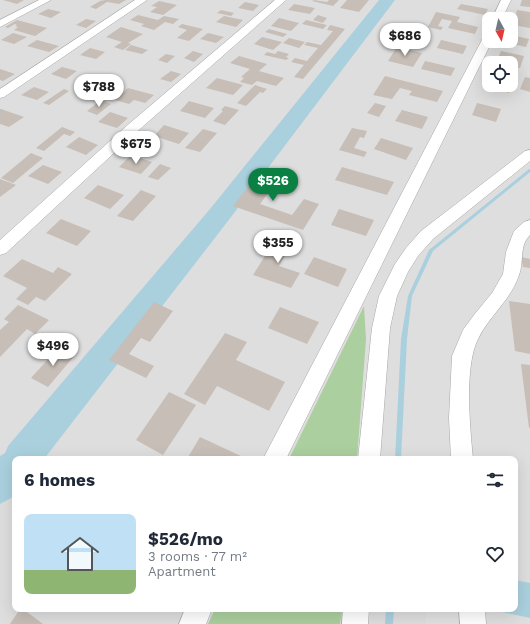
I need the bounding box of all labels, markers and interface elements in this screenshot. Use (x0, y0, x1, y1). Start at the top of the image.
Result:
north arrow (482, 12, 518, 48)
map controls (482, 12, 518, 92)
pin: $686 (381, 23, 429, 57)
text: $686 (389, 28, 421, 43)
button: locate (482, 56, 518, 92)
pin: $788 (75, 74, 123, 108)
text: $788 (83, 79, 115, 94)
pin: $675 (112, 131, 160, 165)
text: $675 (120, 136, 152, 151)
pin: $526 (249, 168, 297, 202)
text: $526 (257, 173, 289, 188)
pin: $355 (254, 230, 302, 264)
text: $355 (262, 235, 294, 250)
pin: $496 (29, 333, 77, 367)
text: $496 (37, 338, 69, 353)
icon: filters (484, 469, 506, 491)
text: 6 homes (24, 470, 95, 490)
text: $526/mo (148, 529, 223, 549)
icon: home (56, 530, 104, 578)
icon: heart (484, 543, 506, 565)
text: 3 rooms · 77 m² (148, 549, 247, 564)
text: Apartment (148, 564, 216, 579)

